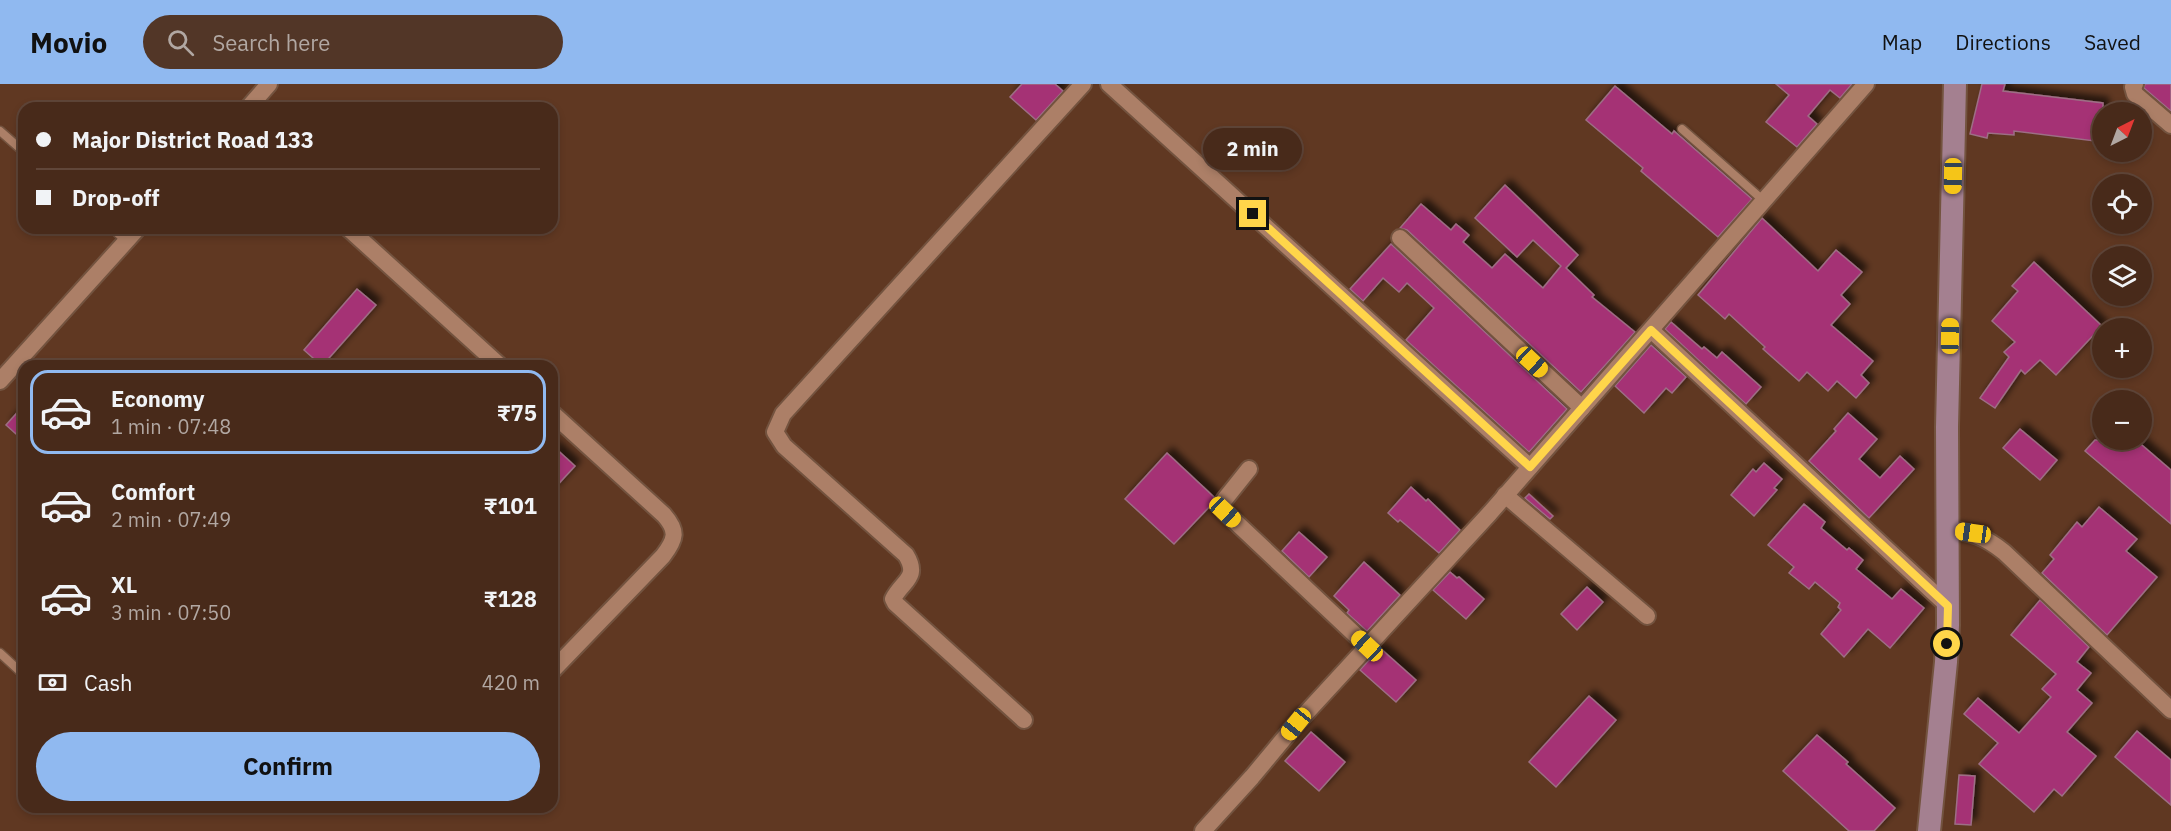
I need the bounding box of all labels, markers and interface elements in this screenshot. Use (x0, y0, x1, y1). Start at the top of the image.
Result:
search box (143, 15, 563, 69)
text: Movio (30, 24, 107, 61)
icon: search (164, 26, 197, 59)
text: Search here (212, 28, 330, 57)
text: Map (1882, 28, 1922, 56)
text: Directions (1955, 28, 2051, 56)
text: Saved (2084, 28, 2141, 56)
north arrow (2092, 102, 2152, 162)
map controls (2092, 102, 2152, 450)
text: Major District Road 133 (72, 125, 314, 154)
callout: 2 min (1204, 127, 1302, 169)
text: 2 min (1226, 135, 1279, 162)
car (1944, 158, 1962, 194)
button: locate (2092, 174, 2152, 234)
text: Drop-off (72, 183, 159, 212)
route end (1239, 200, 1266, 227)
button: layers (2092, 246, 2152, 306)
car (1941, 318, 1959, 354)
button: + (2092, 318, 2152, 378)
car (1513, 343, 1551, 381)
text: Economy (111, 384, 205, 413)
icon: car (39, 385, 93, 439)
button: − (2092, 390, 2152, 450)
text: ₹75 (497, 398, 537, 427)
text: 1 min · 07:48 (111, 413, 231, 440)
text: Comfort (111, 477, 195, 506)
icon: car (39, 478, 93, 532)
text: ₹101 (484, 491, 537, 520)
car (1206, 493, 1244, 531)
text: 2 min · 07:49 (111, 506, 231, 533)
car (1954, 522, 1992, 544)
text: XL (111, 570, 137, 599)
icon: car (39, 571, 93, 625)
text: ₹128 (484, 584, 537, 613)
text: 3 min · 07:50 (111, 599, 231, 626)
car (1348, 627, 1386, 665)
route start (1933, 630, 1960, 657)
icon: cash (36, 666, 69, 699)
text: Cash (84, 668, 133, 697)
text: 420 m (482, 669, 540, 696)
car (1278, 704, 1314, 744)
button: Confirm (36, 732, 540, 801)

